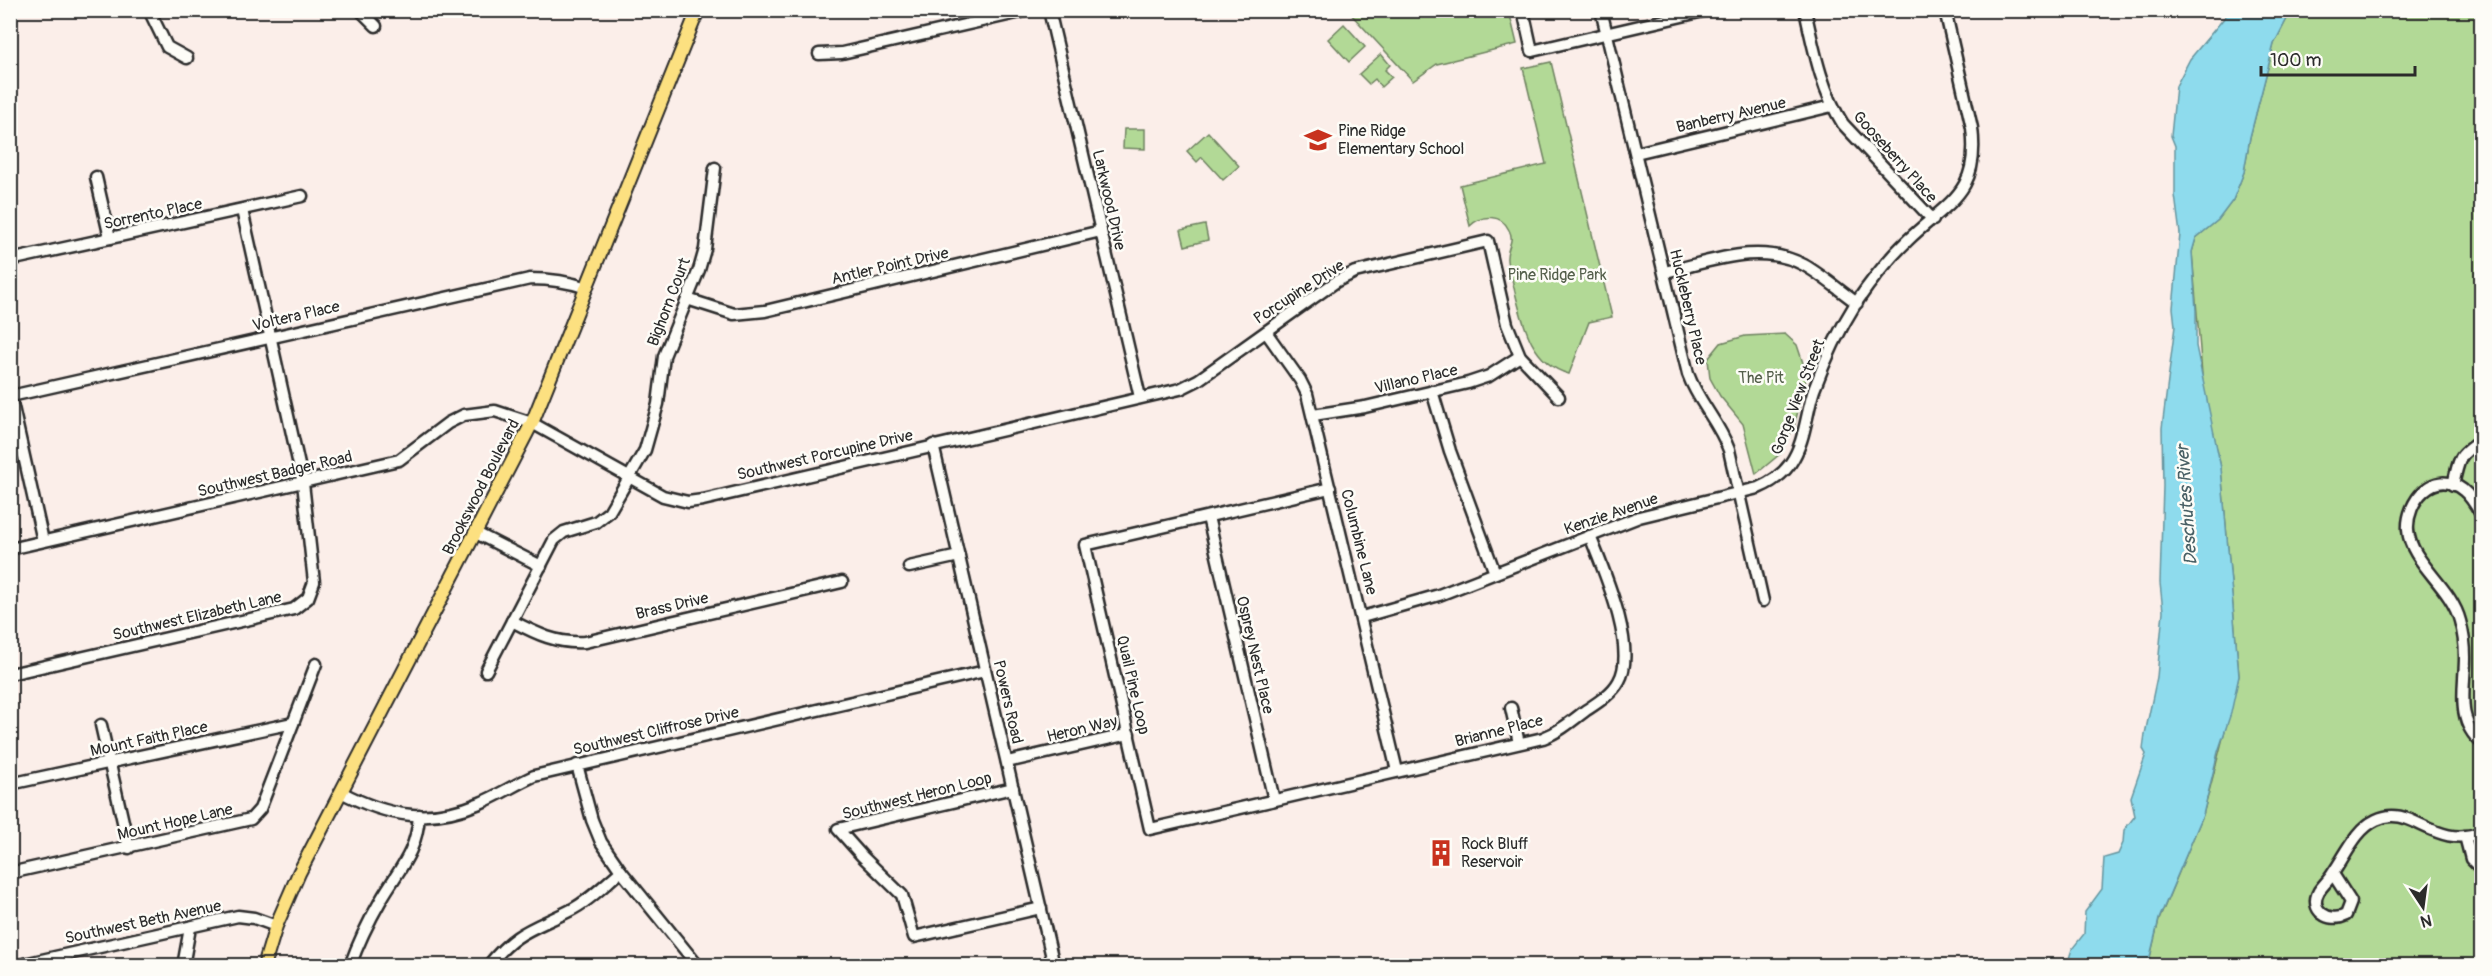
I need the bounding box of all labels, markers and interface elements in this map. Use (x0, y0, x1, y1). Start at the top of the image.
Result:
scale bar (2261, 39, 2416, 77)
text: 100 m (2270, 49, 2322, 72)
street label: Banberry Avenue (1674, 93, 1788, 137)
street label: Gooseberry Place (1849, 107, 1941, 207)
place label: Pine Ridge Elementary School (1338, 121, 1464, 159)
school or university icon: Pine Ridge Elementary School (1303, 125, 1333, 155)
street label: Larkwood Drive (1088, 148, 1130, 252)
street label: Sorrento Place (102, 194, 204, 234)
street label: Antler Point Drive (829, 243, 951, 289)
street label: Huckleberry Place (1665, 247, 1711, 367)
street label: Bighorn Court (643, 254, 695, 349)
street label: Porcupine Drive (1250, 255, 1348, 329)
park label: Pine Ridge Park (1507, 265, 1607, 285)
street label: Voltera Place (250, 296, 342, 336)
street label: Gorge View Street (1767, 336, 1829, 458)
street label: Villano Place (1373, 360, 1460, 398)
park label: The Pit (1738, 368, 1784, 388)
street label: Brookswood Boulevard (438, 416, 524, 558)
street label: Southwest Porcupine Drive (735, 425, 915, 485)
water label: Deschutes River (2171, 442, 2203, 566)
street label: Southwest Badger Road (196, 446, 354, 502)
street label: Columbine Lane (1336, 487, 1382, 597)
street label: Kenzie Avenue (1561, 489, 1661, 539)
street label: Southwest Elizabeth Lane (111, 587, 283, 645)
street label: Brass Drive (634, 588, 710, 624)
street label: Osprey Nest Place (1232, 594, 1278, 716)
street label: Quail Pine Loop (1112, 633, 1154, 737)
street label: Powers Road (989, 658, 1027, 746)
street label: Southwest Cliffrose Drive (571, 702, 741, 760)
street label: Brianne Place (1453, 710, 1545, 752)
street label: Heron Way (1045, 711, 1119, 747)
street label: Mount Faith Place (88, 717, 210, 761)
street label: Southwest Heron Loop (840, 768, 994, 824)
street label: Mount Hope Lane (115, 799, 235, 845)
place label: Rock Bluff Reservoir (1461, 834, 1529, 872)
building icon: Rock Bluff Reservoir (1426, 838, 1456, 868)
north arrow (2393, 877, 2453, 937)
street label: Southwest Beth Avenue (63, 896, 223, 948)
text: N (2418, 910, 2434, 932)

